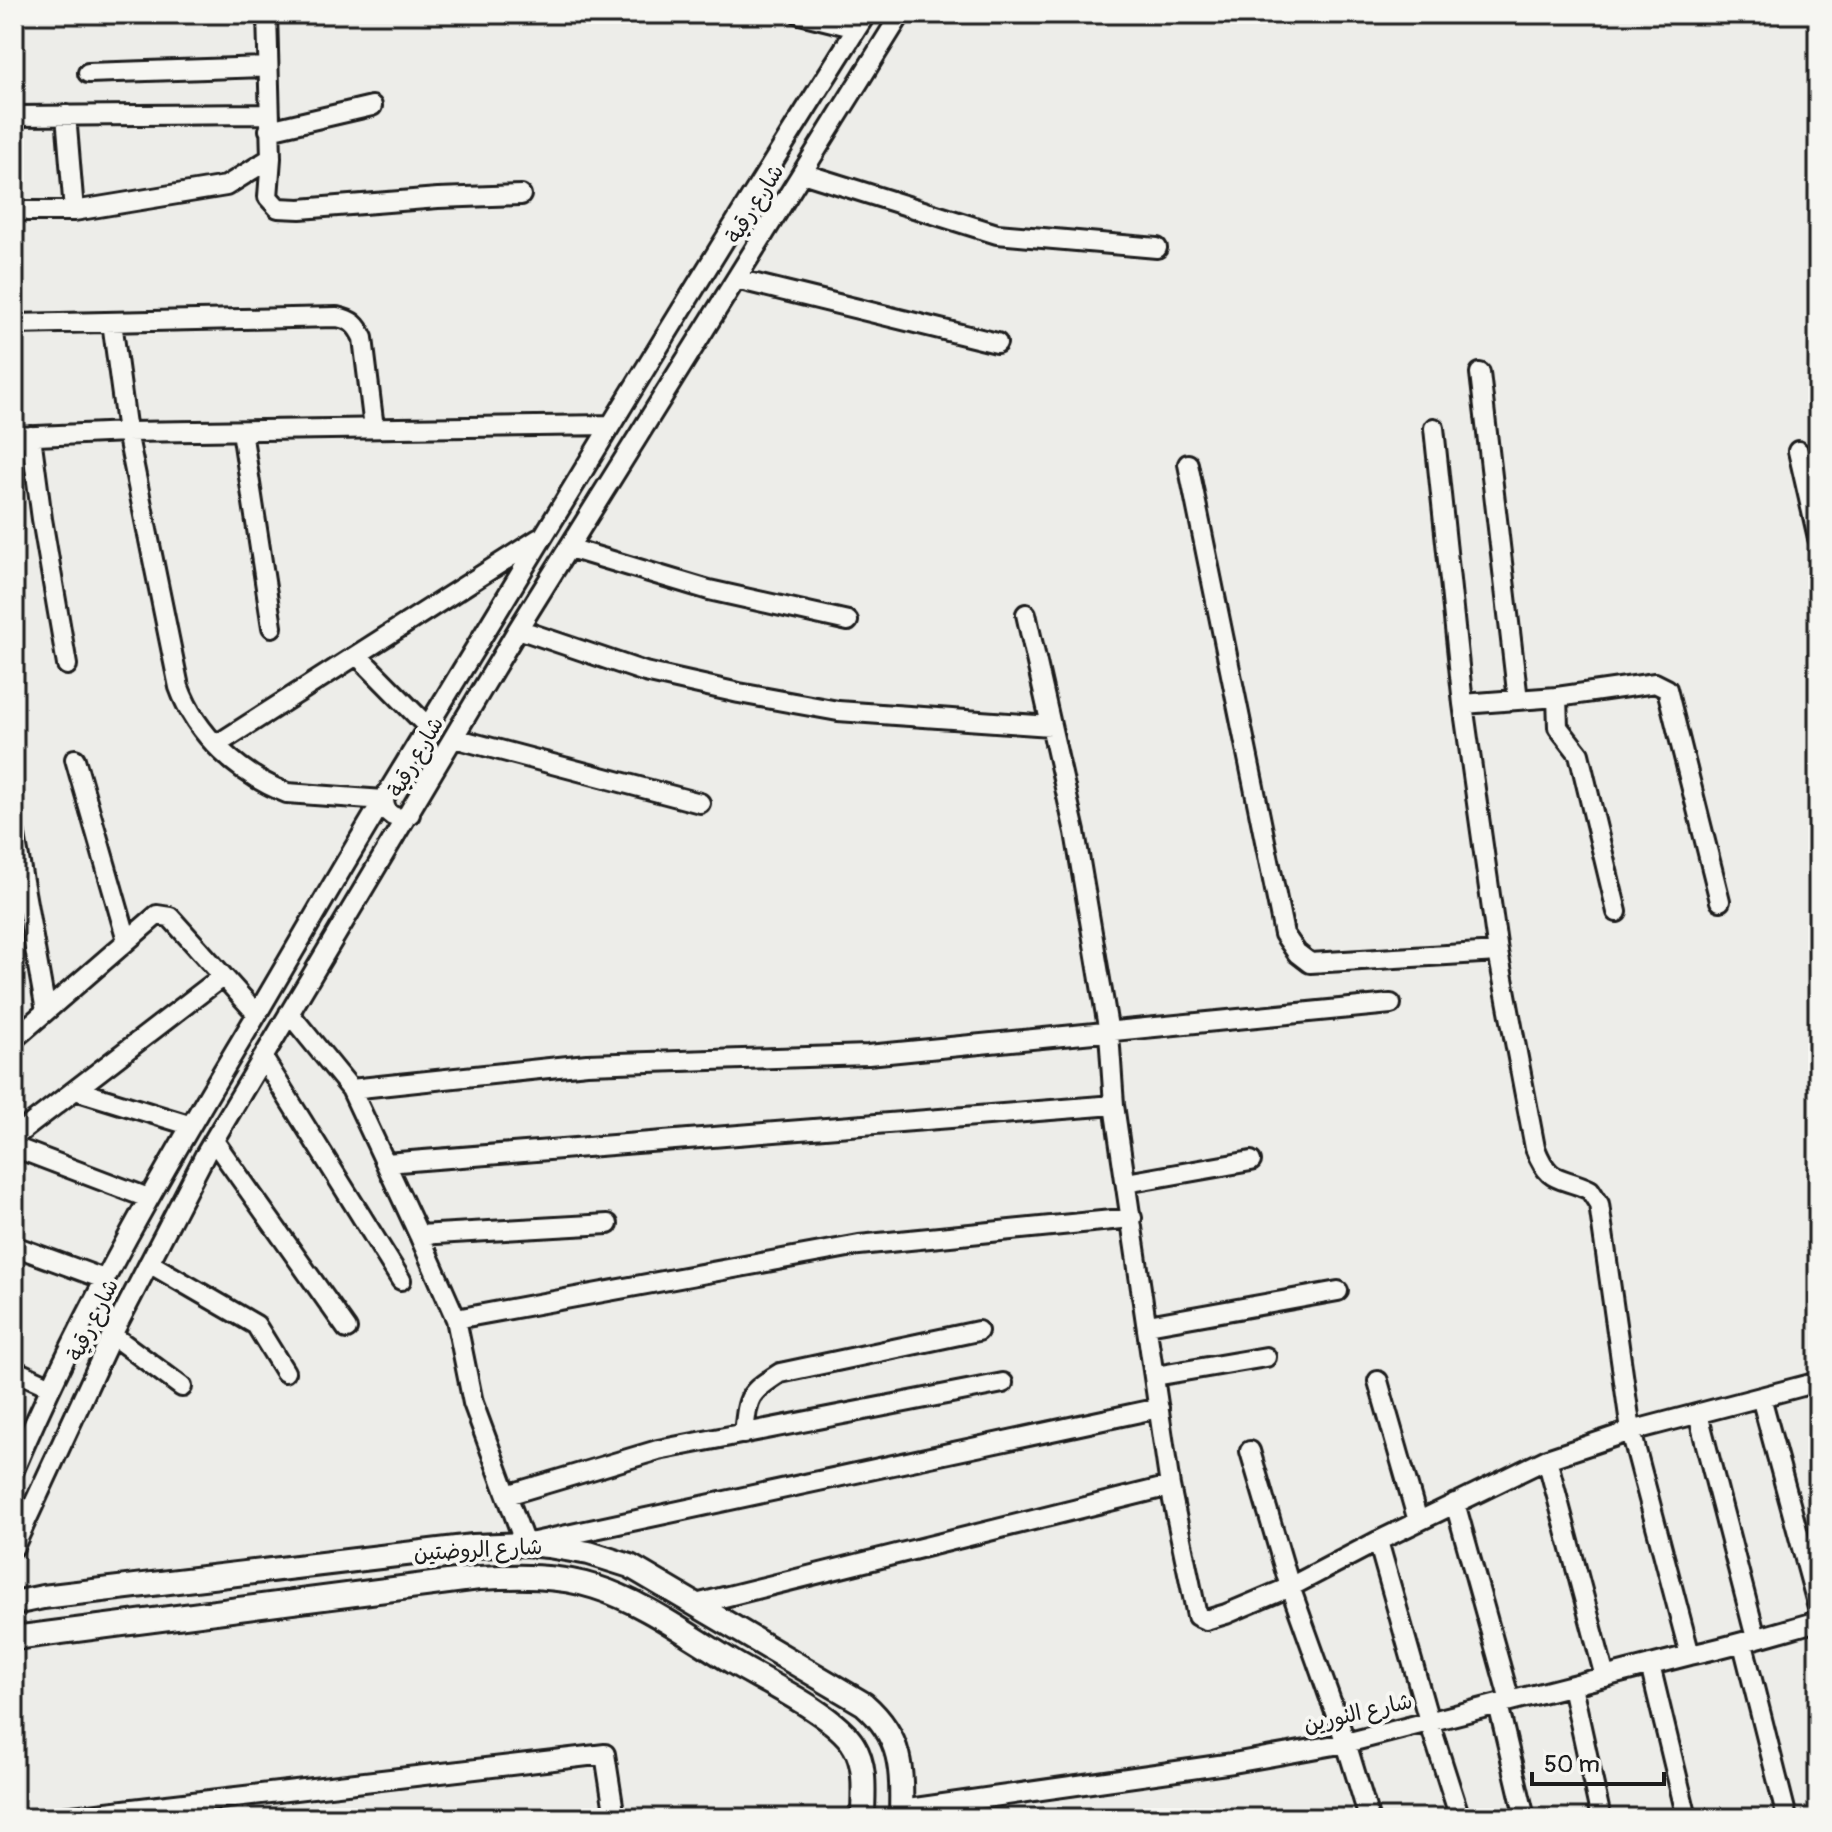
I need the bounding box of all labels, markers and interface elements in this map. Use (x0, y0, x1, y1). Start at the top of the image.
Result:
street label: شارع رقية (720, 159, 791, 249)
street label: شارع رقية (382, 712, 451, 803)
street label: شارع رقية (61, 1274, 126, 1366)
street label: شارع الروضتين (413, 1533, 543, 1568)
street label: شارع النورين (1301, 1687, 1415, 1740)
scale bar (1532, 1736, 1664, 1786)
text: 50 m (1544, 1750, 1600, 1779)

